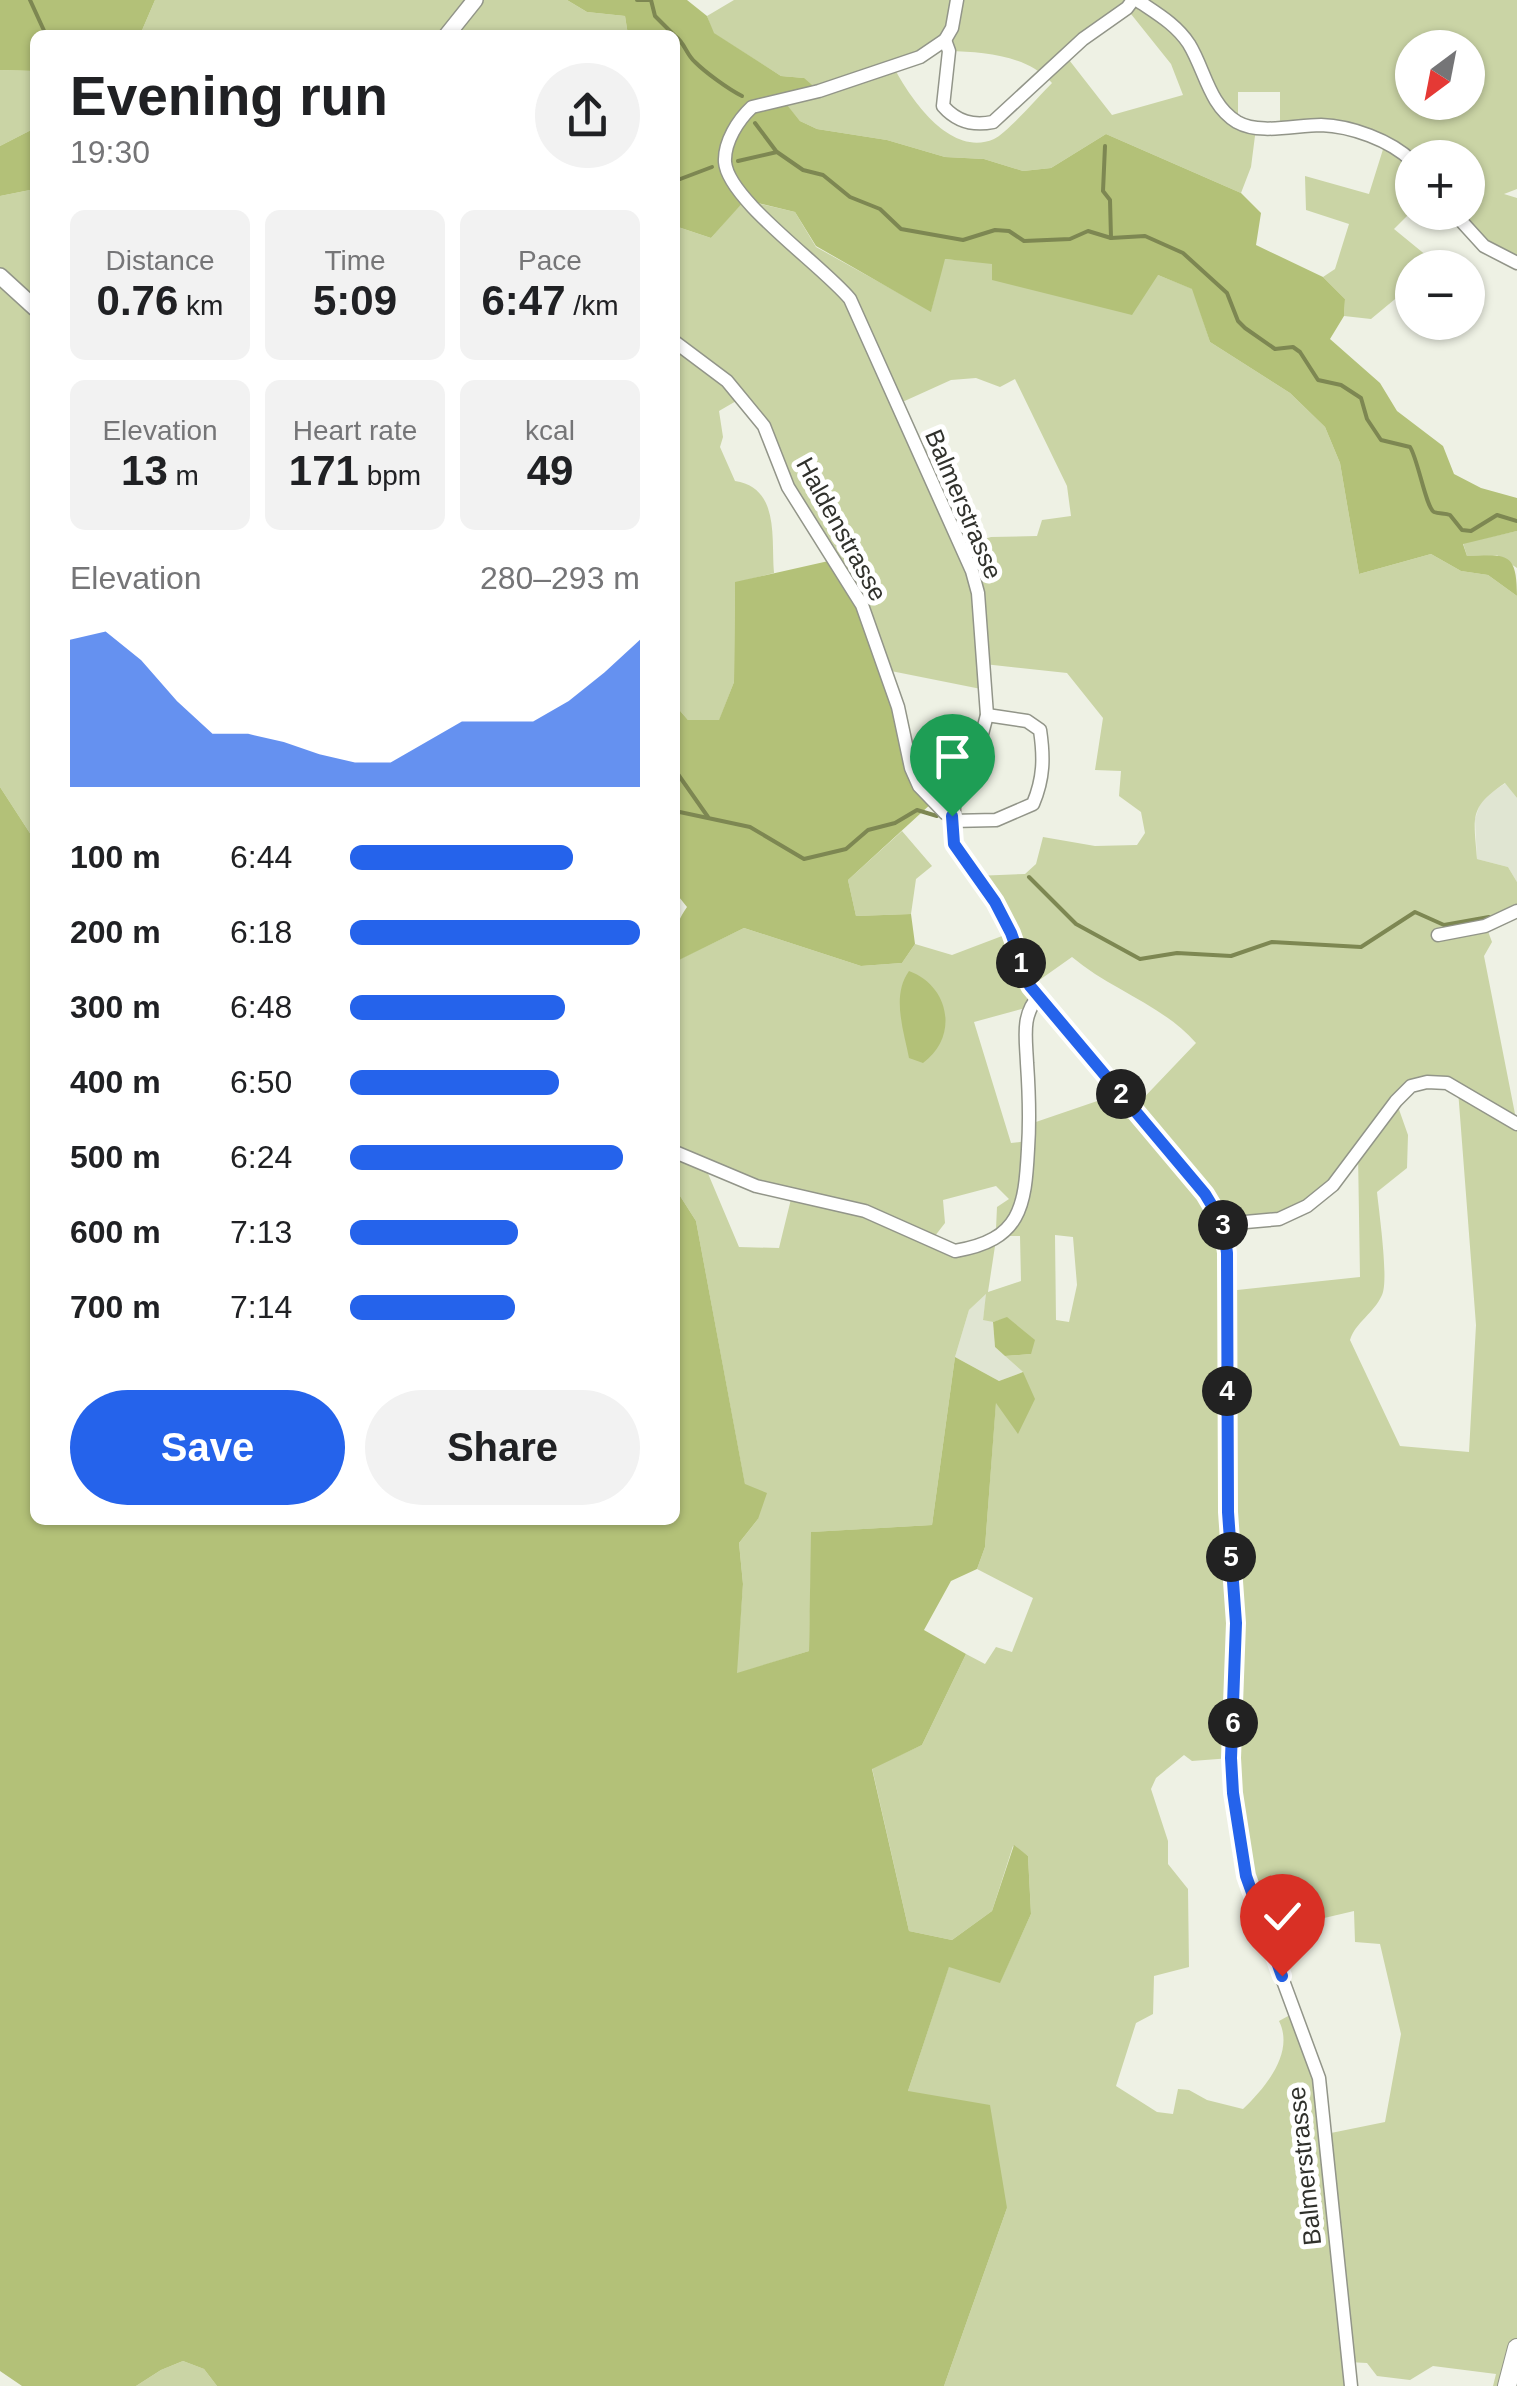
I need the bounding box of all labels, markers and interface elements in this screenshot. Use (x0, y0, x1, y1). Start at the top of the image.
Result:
north arrow (1395, 30, 1485, 120)
map controls (1395, 30, 1485, 340)
button: share (535, 63, 640, 168)
text: Evening run (70, 65, 388, 127)
text: 19:30 (70, 134, 150, 170)
button: + (1395, 140, 1485, 230)
text: Distance (106, 245, 214, 276)
text: Time (324, 245, 386, 276)
text: Pace (518, 245, 582, 276)
button: − (1395, 250, 1485, 340)
text: 0.76 (97, 277, 178, 324)
text: 5:09 (313, 277, 397, 324)
text: 6:47 (482, 277, 566, 324)
text: km (178, 290, 223, 321)
text: /km (566, 290, 618, 321)
text: Elevation (102, 415, 218, 446)
text: Heart rate (293, 415, 417, 446)
text: kcal (525, 415, 575, 446)
street label: Balmerstrasse (920, 425, 1008, 583)
text: 13 (121, 447, 168, 494)
text: 171 (289, 447, 359, 494)
text: 49 (527, 447, 573, 494)
street label: Haldenstrasse (791, 452, 893, 606)
text: m (168, 460, 199, 491)
text: bpm (359, 460, 421, 491)
text: Elevation (70, 560, 202, 596)
text: 280–293 m (480, 560, 640, 596)
pin (910, 714, 995, 817)
icon: arrive (925, 729, 980, 784)
text: 100 m (70, 839, 161, 875)
text: 6:44 (230, 839, 292, 875)
text: 200 m (70, 914, 161, 950)
text: 6:18 (230, 914, 292, 950)
pin: 1 (996, 938, 1046, 988)
text: 1 (1013, 947, 1029, 978)
text: 300 m (70, 989, 161, 1025)
text: 6:48 (230, 989, 292, 1025)
text: 400 m (70, 1064, 161, 1100)
text: 6:50 (230, 1064, 292, 1100)
pin: 2 (1096, 1069, 1146, 1119)
text: 2 (1113, 1078, 1129, 1109)
text: 500 m (70, 1139, 161, 1175)
text: 6:24 (230, 1139, 292, 1175)
pin: 3 (1198, 1200, 1248, 1250)
text: 3 (1215, 1209, 1231, 1240)
text: 600 m (70, 1214, 161, 1250)
text: 7:13 (230, 1214, 292, 1250)
text: 700 m (70, 1289, 161, 1325)
text: 7:14 (230, 1289, 292, 1325)
pin: 4 (1202, 1366, 1252, 1416)
text: 4 (1219, 1375, 1235, 1406)
button: Save (70, 1390, 345, 1505)
button: Share (365, 1390, 640, 1505)
pin: 5 (1206, 1532, 1256, 1582)
text: 5 (1223, 1541, 1239, 1572)
pin: 6 (1208, 1698, 1258, 1748)
text: 6 (1225, 1707, 1241, 1738)
pin (1240, 1874, 1325, 1977)
icon: check (1255, 1889, 1310, 1944)
street label: Balmerstrasse (1282, 2085, 1326, 2247)

